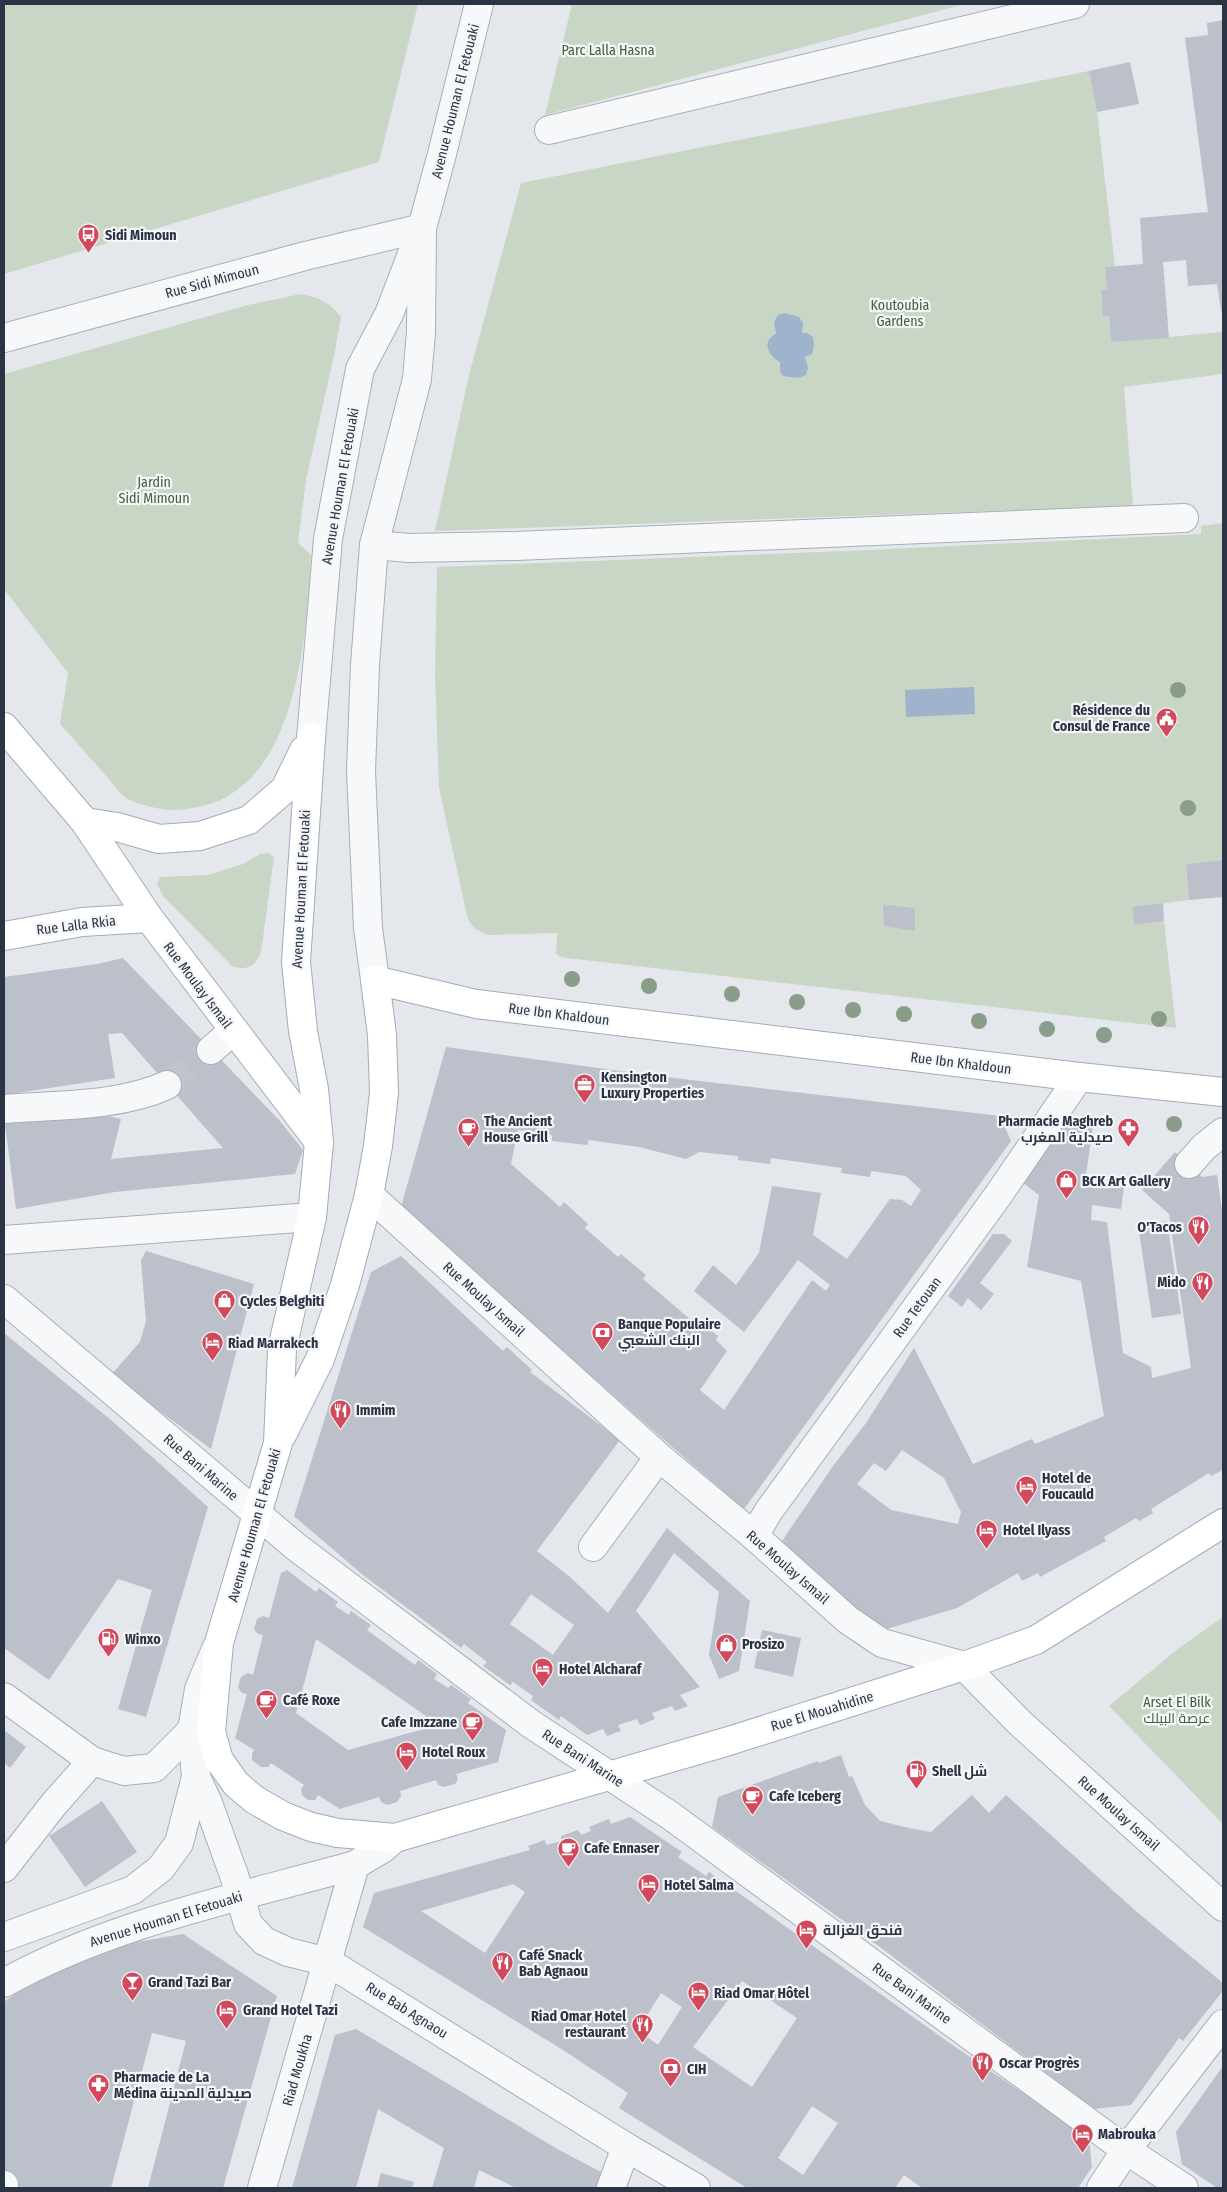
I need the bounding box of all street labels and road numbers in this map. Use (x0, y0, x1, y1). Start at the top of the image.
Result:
street label: Avenue Houman El Fetouaki (428, 22, 483, 180)
street label: Rue Sidi Mimoun (163, 261, 261, 302)
street label: Avenue Houman El Fetouaki (318, 406, 363, 566)
street label: Avenue Houman El Fetouaki (289, 809, 314, 969)
street label: Rue Lalla Rkia (35, 912, 117, 939)
street label: Rue Moulay Ismail (159, 939, 236, 1032)
street label: Rue Ibn Khaldoun (507, 1000, 610, 1029)
street label: Rue Ibn Khaldoun (909, 1049, 1012, 1078)
street label: Rue Moulay Ismail (439, 1258, 528, 1341)
street label: Rue Tetouan (890, 1274, 945, 1341)
street label: Rue Bani Marine (160, 1430, 242, 1504)
street label: Avenue Houman El Fetouaki (224, 1446, 285, 1604)
street label: Rue Moulay Ismail (743, 1527, 833, 1608)
street label: Rue El Mouahidine (769, 1688, 876, 1735)
street label: Rue Bani Marine (539, 1726, 627, 1791)
street label: Rue Moulay Ismail (1074, 1772, 1163, 1855)
street label: Avenue Houman El Fetouaki (88, 1888, 245, 1951)
street label: Rue Bani Marine (869, 1959, 955, 2028)
street label: Rue Bab Agnaou (363, 1978, 451, 2042)
street label: Riad Moukha (279, 2032, 316, 2108)

